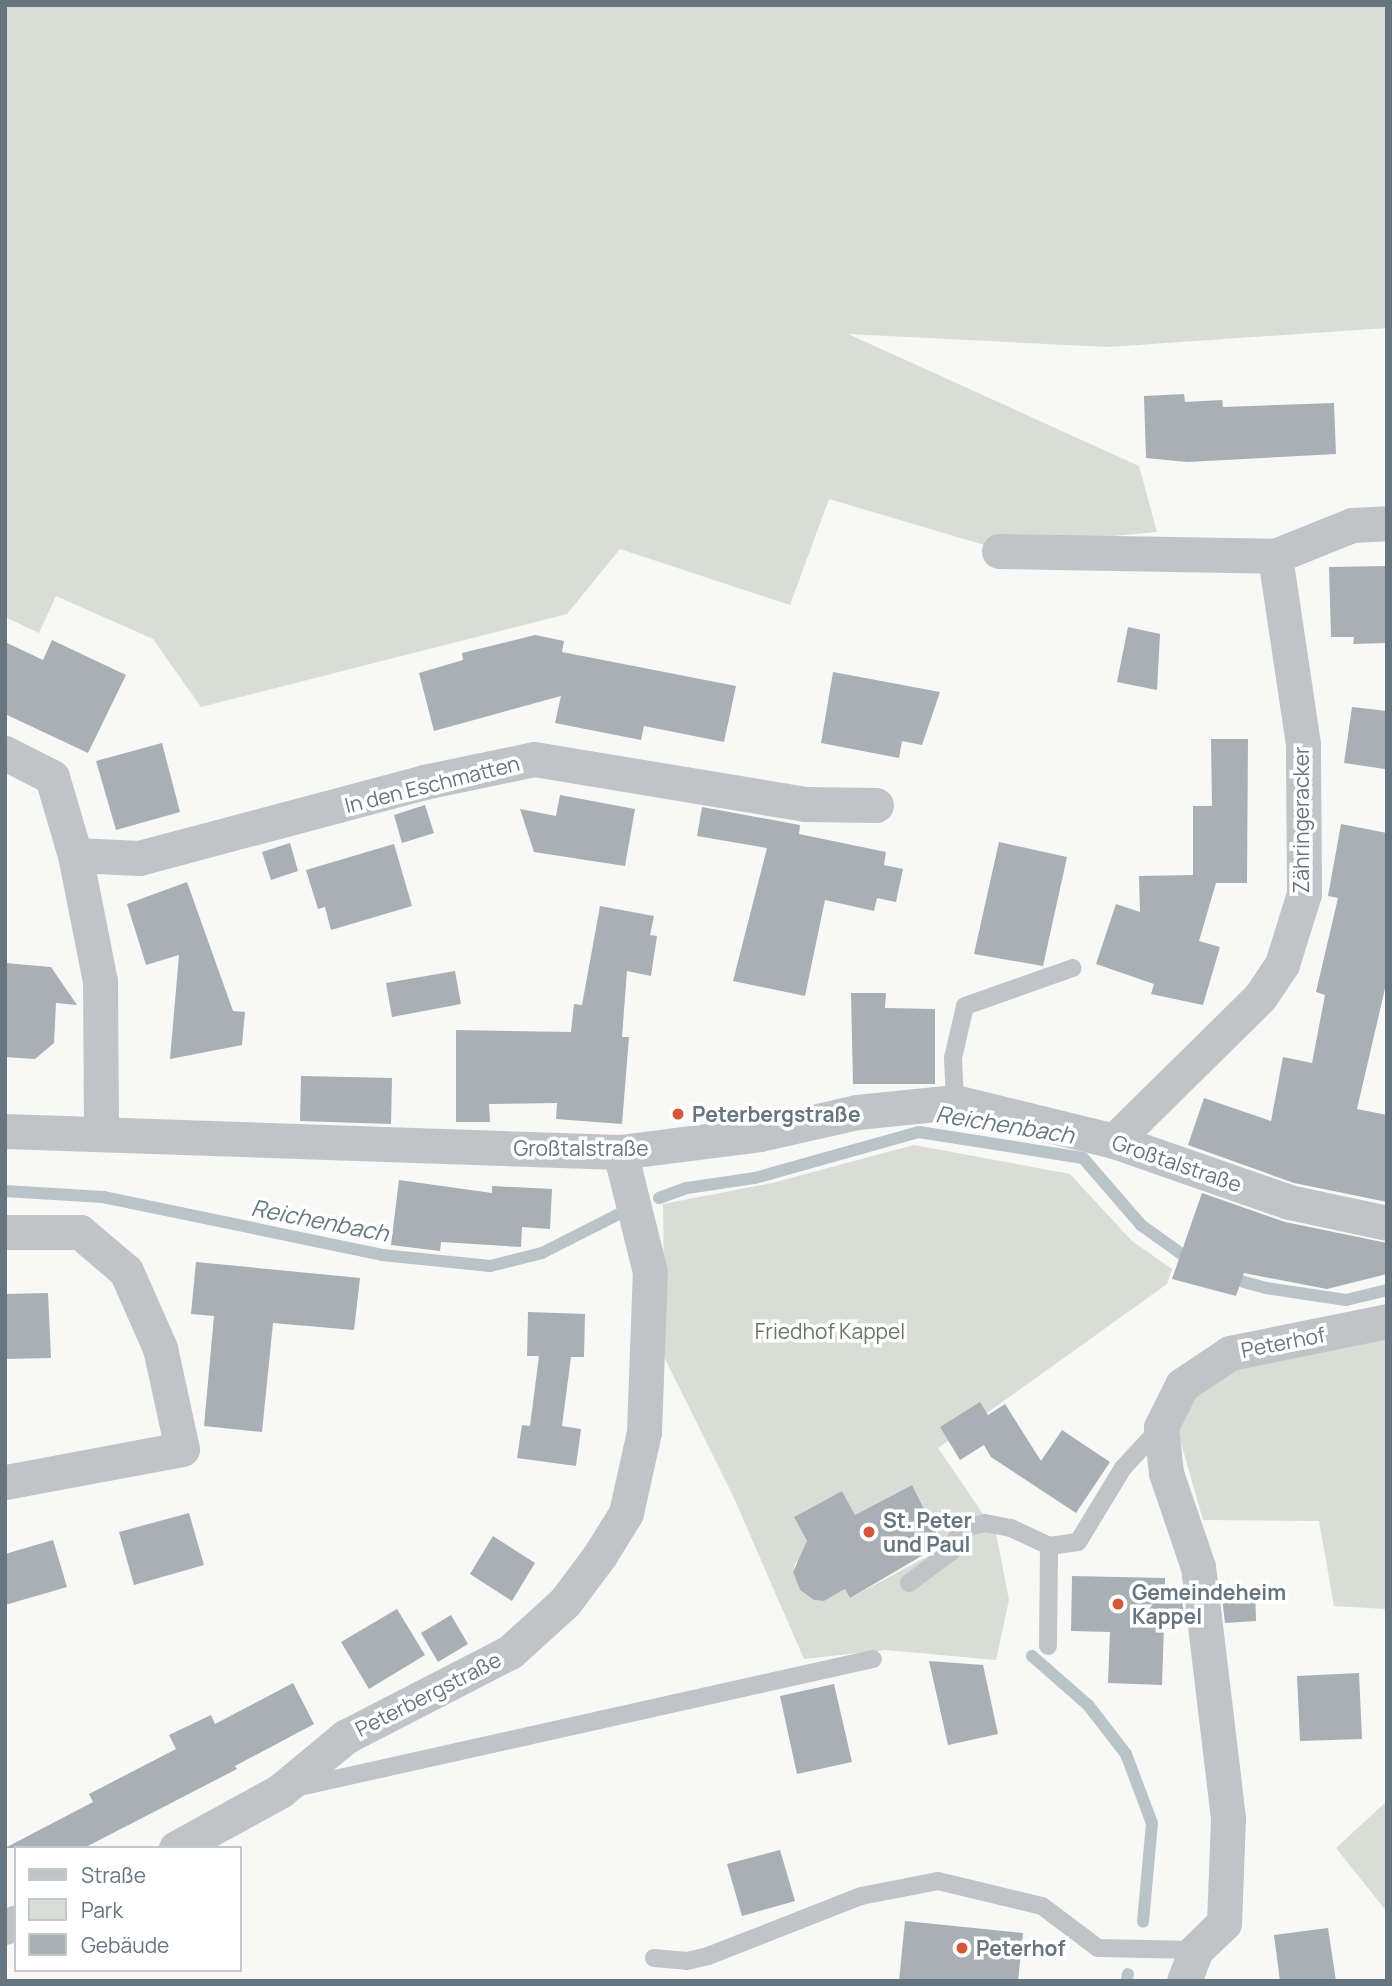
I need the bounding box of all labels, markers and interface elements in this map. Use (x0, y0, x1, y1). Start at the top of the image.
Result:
street label: Zähringeracker (1288, 746, 1314, 894)
street label: In den Eschmatten (342, 750, 522, 818)
water label: Reichenbach (934, 1099, 1076, 1149)
place label: Peterbergstraße (692, 1101, 861, 1127)
marker: Peterbergstraße (670, 1106, 686, 1122)
street label: Großtalstraße (1109, 1129, 1245, 1197)
street label: Großtalstraße (513, 1135, 649, 1161)
water label: Reichenbach (249, 1193, 391, 1247)
park label: Friedhof Kappel (755, 1318, 905, 1344)
street label: Peterhof (1239, 1322, 1327, 1362)
place label: St. Peter und Paul (883, 1507, 972, 1557)
marker: St. Peter und Paul (861, 1524, 877, 1540)
place label: Gemeindeheim Kappel (1132, 1579, 1286, 1629)
marker: Gemeindeheim Kappel (1110, 1596, 1126, 1612)
street label: Peterbergstraße (351, 1646, 505, 1742)
legend (14, 1846, 242, 1972)
text: Straße (81, 1861, 146, 1889)
text: Park (81, 1896, 123, 1924)
text: Gebäude (81, 1931, 169, 1959)
place label: Peterhof (976, 1935, 1065, 1961)
marker: Peterhof (954, 1940, 970, 1956)

